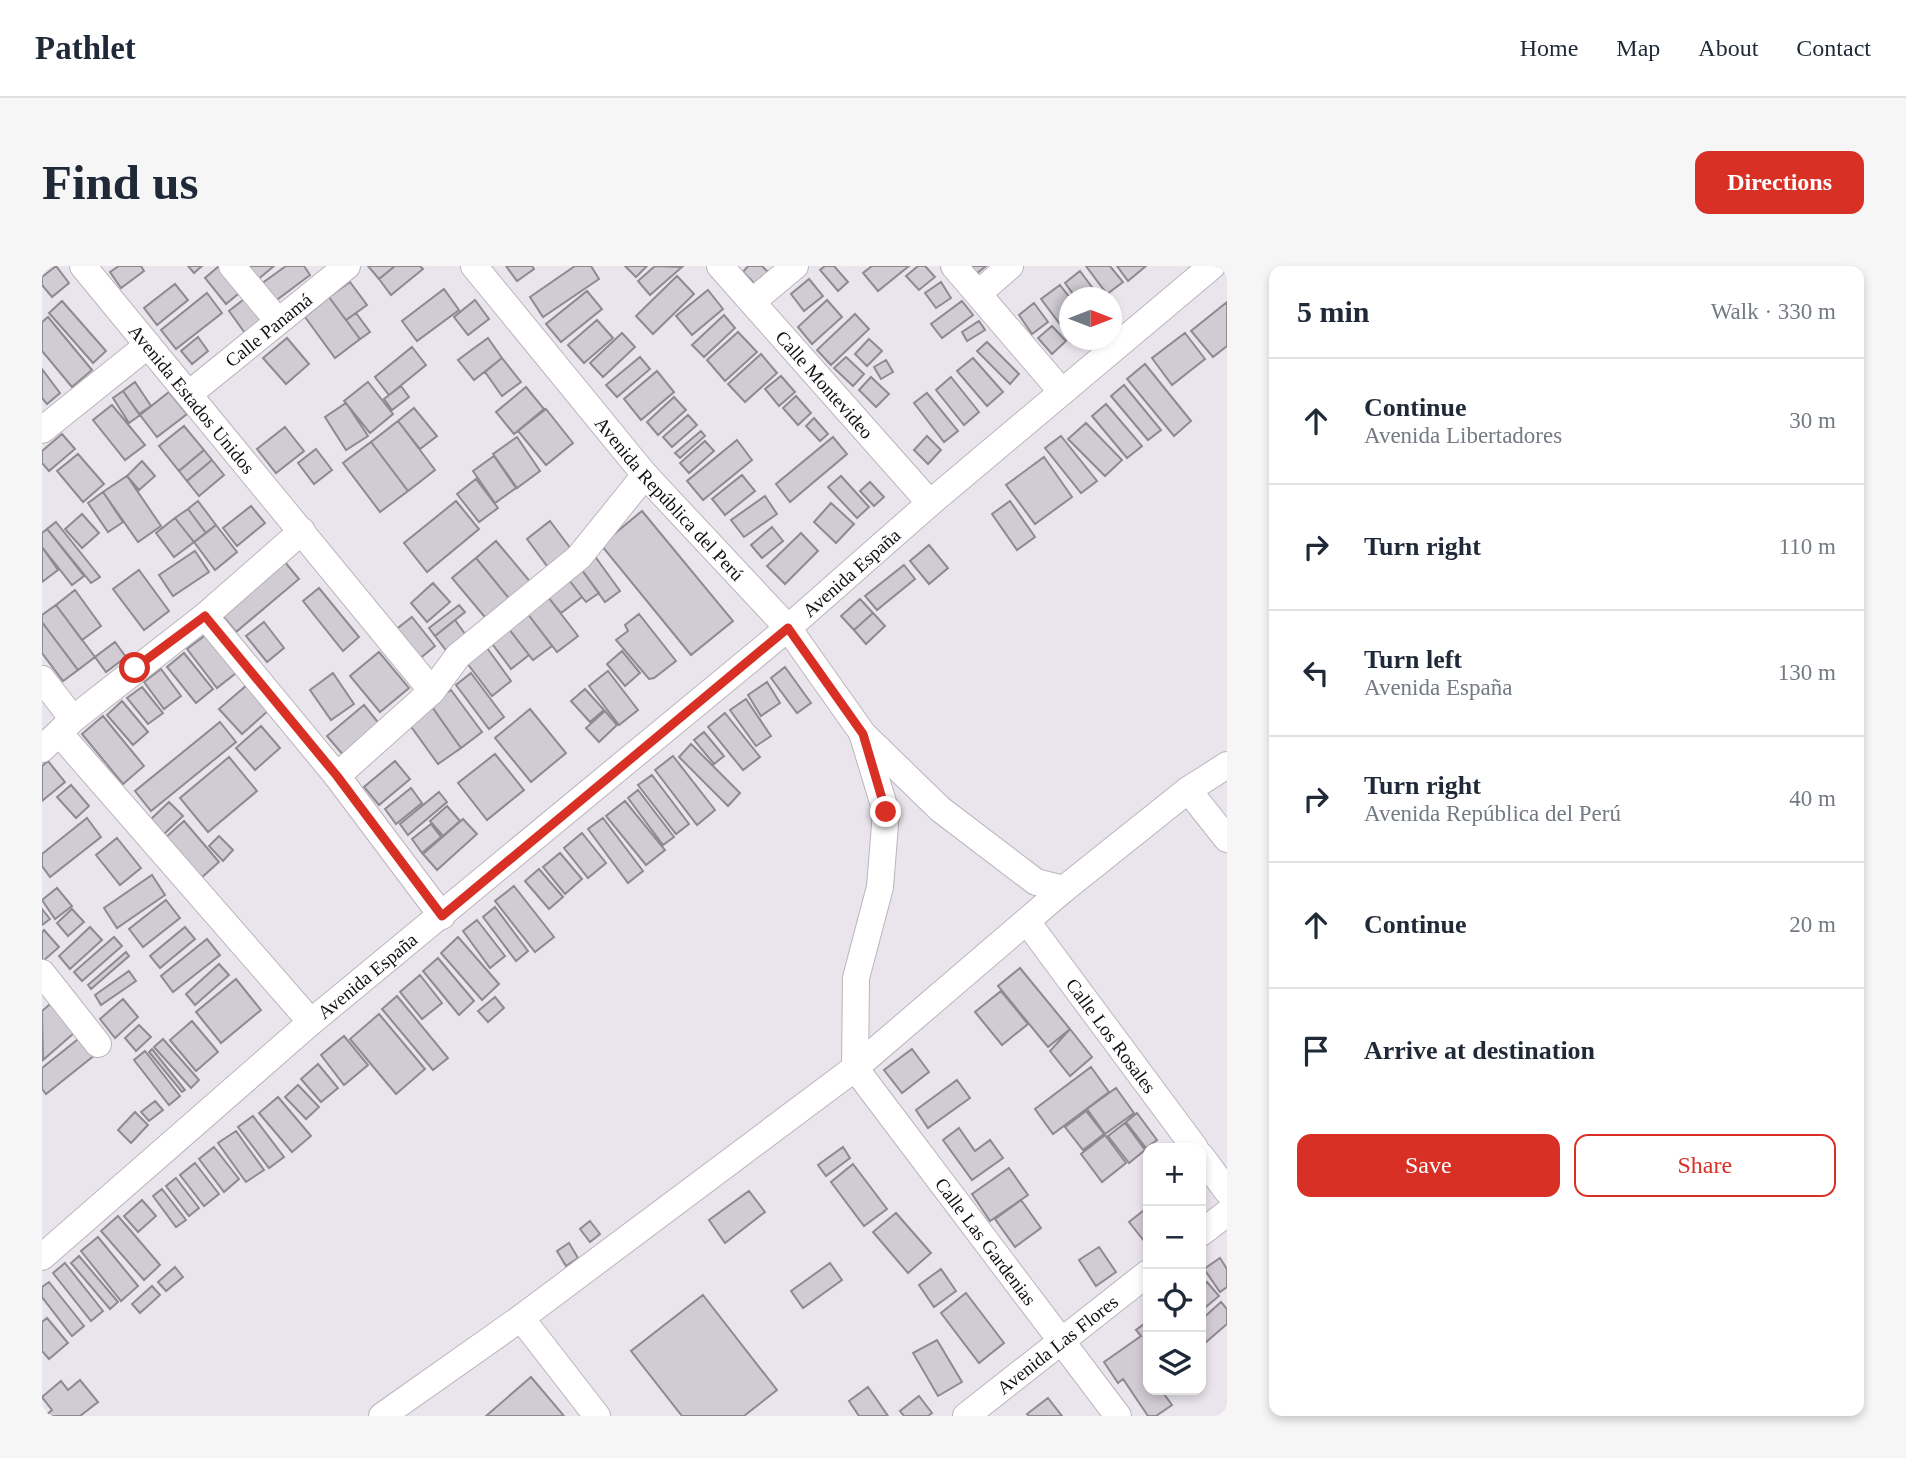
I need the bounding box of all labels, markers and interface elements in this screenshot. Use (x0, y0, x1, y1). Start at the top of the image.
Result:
text: Pathlet (35, 30, 136, 66)
text: Home (1520, 35, 1578, 61)
text: Map (1616, 35, 1660, 61)
text: About (1698, 35, 1758, 61)
text: Contact (1796, 35, 1871, 61)
button: Directions (1695, 151, 1864, 214)
text: Find us (42, 155, 199, 210)
north arrow (1059, 287, 1122, 350)
street label: Calle Panamá (221, 288, 316, 371)
text: 5 min (1297, 295, 1370, 328)
text: Walk · 330 m (1711, 299, 1836, 324)
street label: Avenida Estados Unidos (125, 320, 259, 478)
street label: Calle Montevideo (772, 326, 878, 442)
text: Continue (1364, 393, 1467, 422)
icon: ahead (1297, 402, 1335, 440)
text: 30 m (1789, 408, 1836, 433)
street label: Avenida República del Perú (591, 412, 749, 585)
text: Avenida Libertadores (1364, 423, 1562, 448)
street label: Avenida España (798, 524, 905, 621)
icon: right (1297, 528, 1335, 566)
text: Turn right (1364, 532, 1481, 561)
text: 110 m (1779, 534, 1836, 559)
text: Turn left (1364, 645, 1462, 674)
route start (119, 652, 150, 683)
icon: left (1297, 654, 1335, 692)
text: 130 m (1778, 660, 1836, 685)
text: Avenida España (1364, 675, 1512, 700)
text: Turn right (1364, 771, 1481, 800)
icon: right (1297, 780, 1335, 818)
text: 40 m (1789, 786, 1836, 811)
route end (870, 796, 901, 827)
text: Avenida República del Perú (1364, 801, 1621, 826)
icon: ahead (1297, 906, 1335, 944)
text: Continue (1364, 910, 1467, 939)
text: 20 m (1789, 912, 1836, 937)
street label: Avenida España (313, 928, 422, 1023)
street label: Calle Los Rosales (1062, 974, 1161, 1097)
icon: arrive (1297, 1032, 1335, 1070)
text: Arrive at destination (1364, 1036, 1595, 1065)
button: Save (1297, 1134, 1560, 1197)
button: Share (1574, 1134, 1836, 1197)
map controls (1143, 1143, 1206, 1395)
button: + (1143, 1143, 1206, 1206)
street label: Calle Las Gardenias (931, 1173, 1041, 1309)
button: − (1143, 1206, 1206, 1269)
button: locate (1143, 1269, 1206, 1332)
street label: Avenida Las Flores (993, 1291, 1122, 1398)
button: layers (1143, 1332, 1206, 1395)

